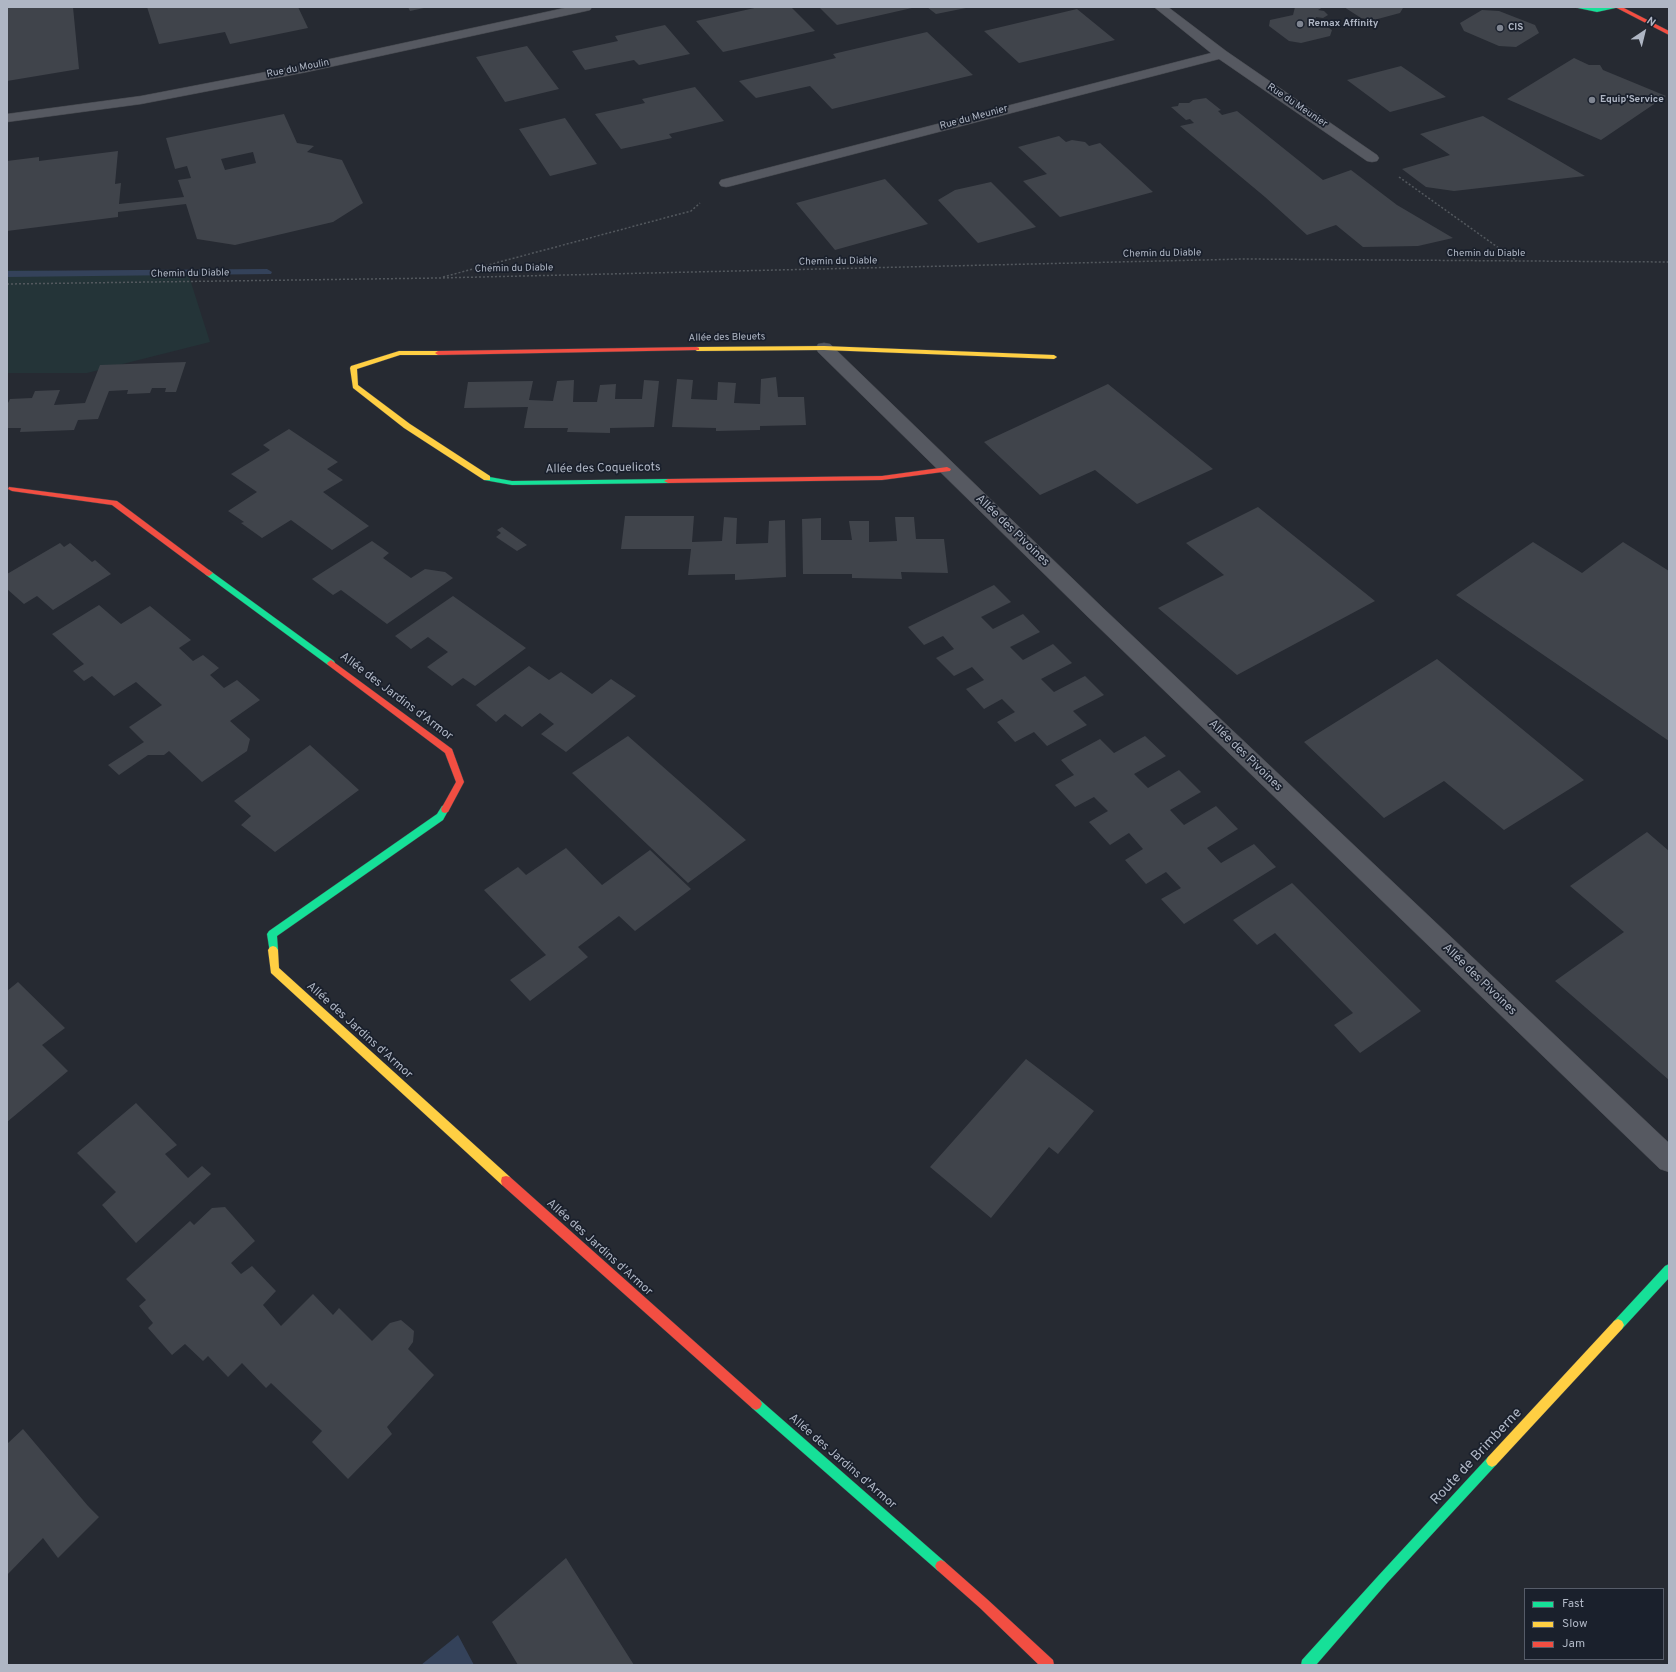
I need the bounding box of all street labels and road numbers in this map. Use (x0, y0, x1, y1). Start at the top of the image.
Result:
street label: Rue du Moulin (266, 57, 330, 81)
street label: Rue du Meunier (1265, 81, 1329, 131)
street label: Rue du Meunier (939, 103, 1009, 133)
street label: Chemin du Diable (1123, 247, 1201, 261)
street label: Chemin du Diable (1447, 248, 1525, 260)
street label: Chemin du Diable (799, 255, 877, 269)
street label: Chemin du Diable (475, 262, 553, 276)
street label: Chemin du Diable (151, 267, 229, 281)
street label: Allée des Bleuets (688, 331, 766, 345)
street label: Allée des Coquelicots (545, 461, 661, 477)
street label: Allée des Pivoines (972, 492, 1052, 570)
street label: Allée des Jardins d'Armor (337, 650, 455, 744)
street label: Allée des Pivoines (1205, 717, 1285, 795)
street label: Allée des Pivoines (1439, 941, 1519, 1019)
street label: Allée des Jardins d'Armor (303, 980, 415, 1082)
street label: Allée des Jardins d'Armor (543, 1197, 655, 1299)
street label: Route de Brimberne (1428, 1405, 1526, 1509)
street label: Allée des Jardins d'Armor (785, 1411, 899, 1513)

